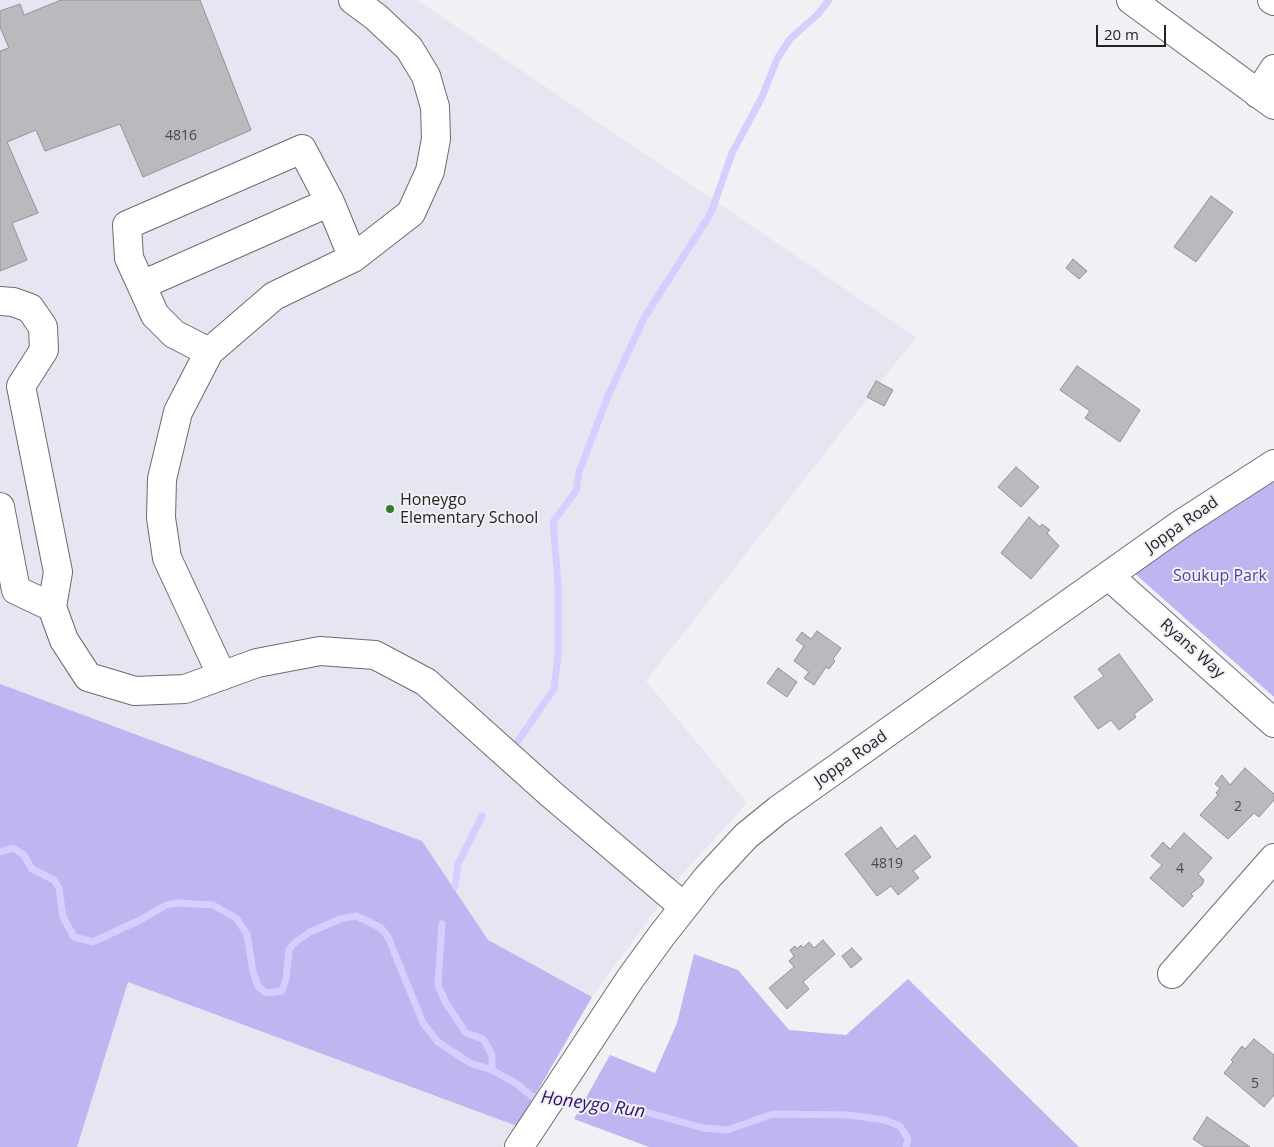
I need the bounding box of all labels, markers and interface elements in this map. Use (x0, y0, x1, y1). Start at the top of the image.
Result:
scale bar (1099, 15, 1169, 47)
text: 20 m (1104, 24, 1139, 44)
house number: 4816 (165, 128, 197, 144)
place label: Honeygo Elementary School (400, 490, 538, 528)
street label: Joppa Road (1142, 493, 1222, 557)
marker: Honeygo Elementary School (384, 503, 396, 515)
park label: Soukup Park (1173, 566, 1267, 586)
street label: Ryans Way (1156, 615, 1228, 683)
street label: Joppa Road (811, 727, 891, 791)
house number: 2 (1234, 799, 1242, 815)
house number: 4819 (871, 856, 903, 872)
house number: 4 (1176, 861, 1184, 877)
house number: 5 (1251, 1076, 1259, 1092)
water label: Honeygo Run (539, 1087, 647, 1123)

